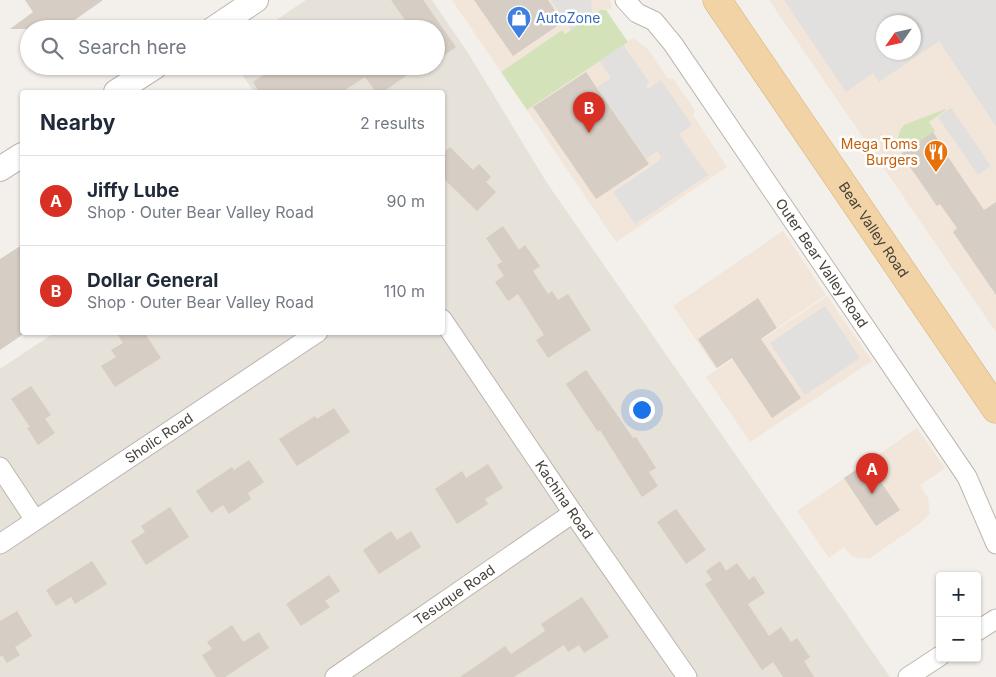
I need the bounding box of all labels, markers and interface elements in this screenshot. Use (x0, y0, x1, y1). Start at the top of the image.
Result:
shop icon: AutoZone (506, 5, 532, 39)
place label: AutoZone (536, 9, 600, 26)
north arrow (876, 15, 921, 60)
search box (20, 20, 445, 75)
icon: search (38, 34, 66, 62)
text: Search here (78, 36, 187, 59)
pin: B (573, 92, 605, 133)
text: Nearby (40, 110, 115, 135)
text: 2 results (360, 113, 425, 133)
place label: Mega Toms Burgers (841, 135, 918, 168)
restaurant icon: Mega Toms Burgers (923, 139, 949, 173)
street label: Bear Valley Road (836, 178, 913, 280)
text: Jiffy Lube (87, 179, 179, 202)
text: A (50, 191, 62, 211)
text: 90 m (386, 191, 425, 211)
street label: Outer Bear Valley Road (772, 195, 872, 331)
text: Shop · Outer Bear Valley Road (87, 202, 314, 222)
text: Dollar General (87, 269, 218, 292)
text: B (51, 281, 61, 301)
text: 110 m (383, 281, 425, 301)
text: Shop · Outer Bear Valley Road (87, 292, 314, 312)
your location (629, 397, 655, 423)
street label: Sholic Road (121, 409, 196, 466)
pin: A (856, 453, 888, 494)
street label: Kachina Road (532, 457, 597, 542)
street label: Tesuque Road (410, 560, 498, 628)
map controls (936, 572, 981, 662)
button: + (936, 572, 981, 617)
button: − (936, 617, 981, 662)

